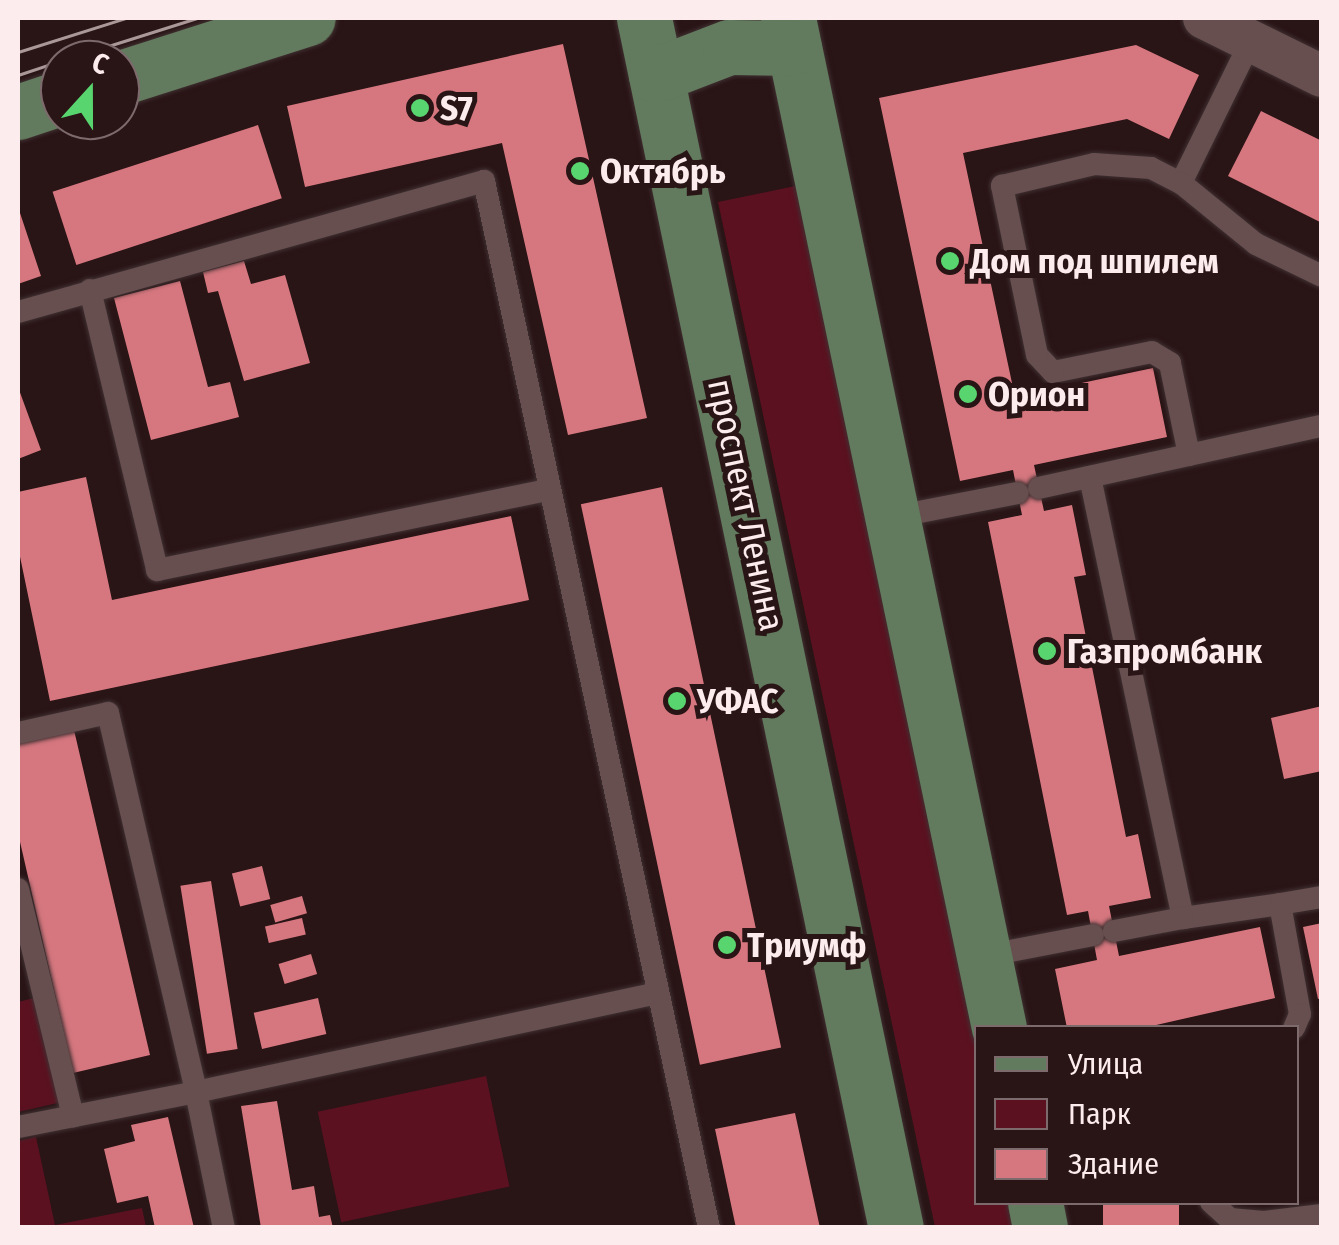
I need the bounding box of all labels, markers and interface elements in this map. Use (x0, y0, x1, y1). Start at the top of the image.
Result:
north arrow (40, 40, 140, 140)
text: С (87, 45, 113, 81)
place label: S7 (440, 87, 473, 129)
marker: S7 (409, 97, 431, 119)
place label: Октябрь (600, 150, 726, 192)
marker: Октябрь (569, 160, 591, 182)
place label: Дом под шпилем (970, 240, 1219, 282)
marker: Дом под шпилем (939, 250, 961, 272)
place label: Орион (988, 373, 1085, 415)
street label: проспект Ленина (699, 375, 793, 635)
marker: Орион (957, 383, 979, 405)
place label: Газпромбанк (1067, 630, 1262, 672)
marker: Газпромбанк (1036, 640, 1058, 662)
place label: УФАС (697, 680, 779, 722)
marker: УФАС (666, 690, 688, 712)
place label: Триумф (747, 924, 866, 966)
marker: Триумф (716, 934, 738, 956)
legend (974, 1025, 1299, 1205)
text: Улица (1068, 1046, 1143, 1082)
text: Парк (1068, 1096, 1131, 1132)
text: Здание (1068, 1146, 1159, 1182)

